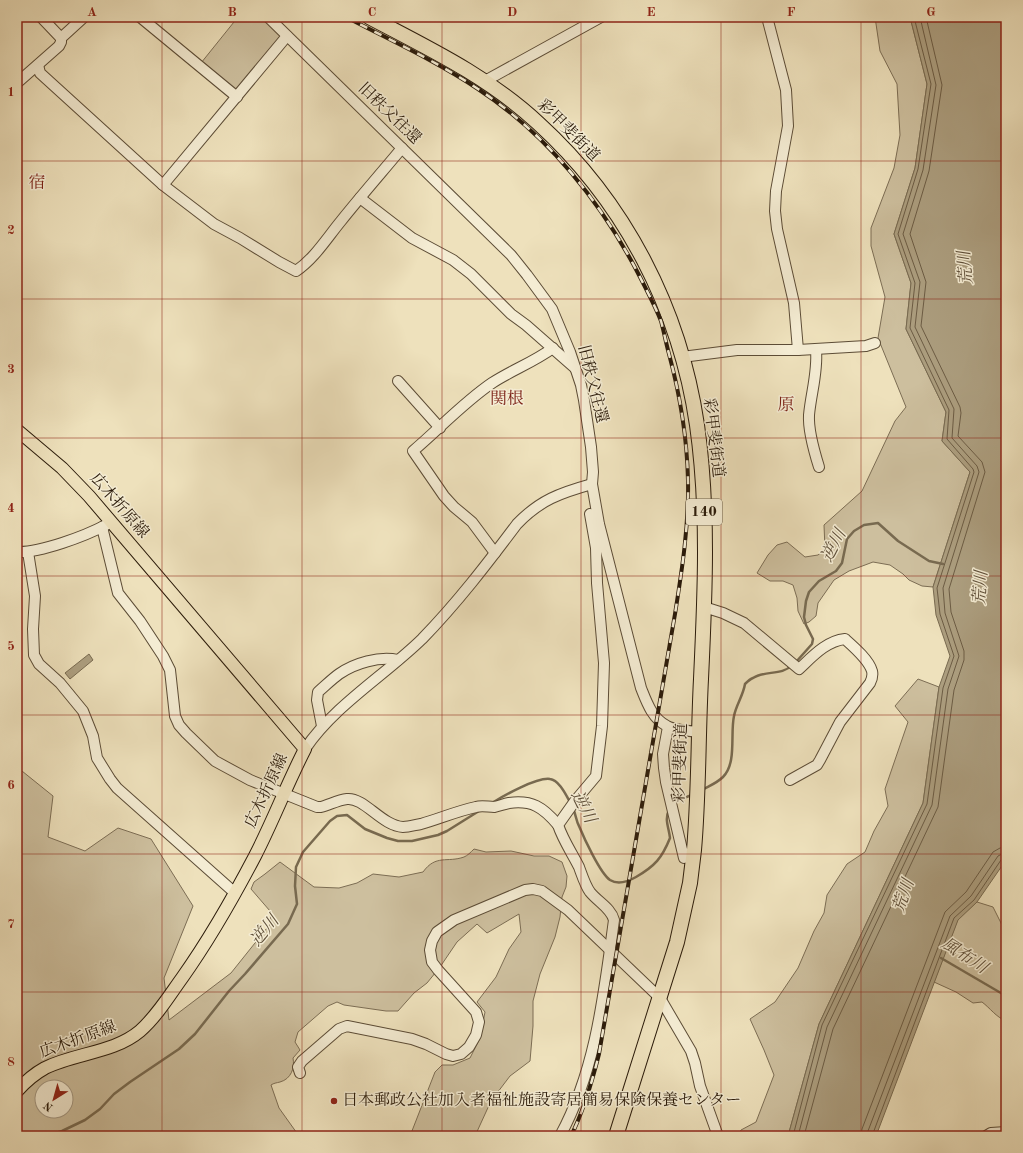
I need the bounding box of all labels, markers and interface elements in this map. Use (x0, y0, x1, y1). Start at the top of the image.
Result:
text: A (87, 6, 97, 19)
text: B (227, 6, 237, 19)
text: C (368, 6, 376, 19)
text: D (507, 6, 517, 19)
text: E (647, 6, 656, 19)
text: F (787, 6, 796, 19)
text: G (926, 6, 936, 19)
street label: 旧秩父往還 (355, 79, 425, 148)
text: 1 (7, 86, 15, 99)
street label: 彩甲斐街道 (534, 96, 603, 165)
district label: 宿 (29, 173, 46, 192)
text: 2 (7, 224, 15, 237)
water label: 荒川 (954, 248, 976, 286)
street label: 旧秩父往還 (575, 343, 611, 425)
text: 3 (7, 363, 15, 376)
district label: 関根 (490, 389, 524, 408)
district label: 原 (778, 395, 795, 414)
street label: 彩甲斐街道 (700, 397, 728, 479)
street label: 広木折原線 (87, 469, 153, 541)
road number: 140 (686, 499, 722, 525)
text: 4 (7, 502, 15, 515)
water label: 逆川 (817, 524, 850, 565)
water label: 荒川 (969, 568, 991, 606)
text: 5 (7, 640, 15, 653)
street label: 彩甲斐街道 (670, 723, 690, 803)
street label: 広木折原線 (241, 751, 291, 831)
text: 6 (7, 779, 15, 792)
water label: 逆川 (568, 787, 601, 828)
water label: 荒川 (889, 875, 918, 915)
water label: 逆川 (246, 910, 284, 949)
text: 7 (7, 918, 15, 931)
water label: 風布川 (938, 933, 993, 978)
street label: 広木折原線 (37, 1017, 118, 1061)
text: 8 (7, 1056, 15, 1069)
north arrow (34, 1079, 74, 1119)
place label: 日本郵政公社加入者福祉施設寄居簡易保険保養センター (342, 1091, 741, 1109)
marker: 日本郵政公社加入者福祉施設寄居簡易保険保養センター (329, 1096, 339, 1106)
text: N (42, 1099, 56, 1113)

